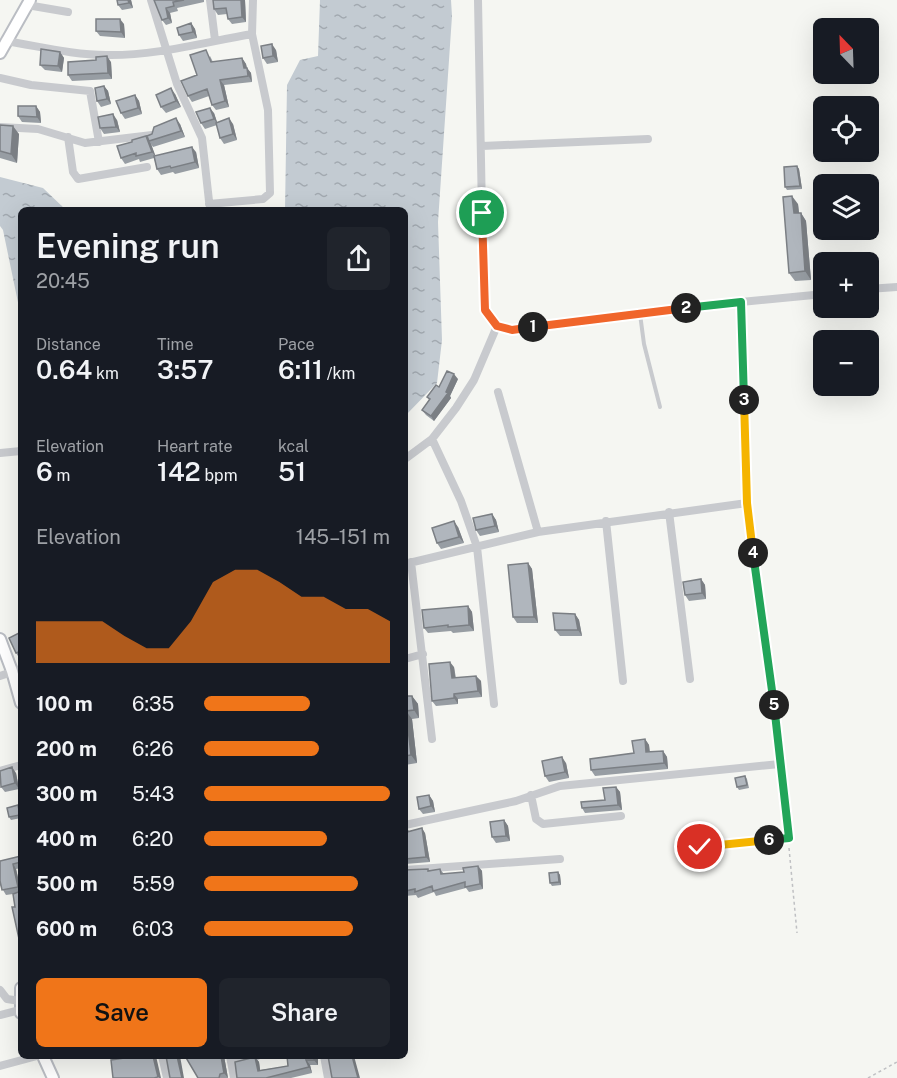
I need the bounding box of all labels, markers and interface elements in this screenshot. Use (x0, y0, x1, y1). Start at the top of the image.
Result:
north arrow (813, 18, 879, 84)
map controls (813, 18, 879, 396)
button: locate (813, 96, 879, 162)
button: layers (813, 174, 879, 240)
pin (456, 187, 507, 238)
icon: arrive (465, 196, 498, 229)
text: Evening run (36, 227, 219, 265)
button: share (327, 227, 390, 290)
button: + (813, 252, 879, 318)
text: 20:45 (36, 269, 90, 293)
pin: 2 (671, 293, 701, 323)
text: 2 (681, 298, 691, 317)
pin: 1 (518, 312, 548, 342)
text: 1 (530, 317, 536, 336)
button: − (813, 330, 879, 396)
text: Distance (36, 335, 101, 354)
text: Time (157, 335, 193, 354)
text: Pace (278, 335, 315, 354)
text: 0.64 (36, 354, 92, 385)
text: 3:57 (157, 354, 213, 385)
text: 6:11 (278, 354, 323, 385)
text: km (92, 364, 119, 383)
text: /km (323, 364, 355, 383)
pin: 3 (729, 385, 759, 415)
text: 3 (739, 390, 749, 409)
text: Elevation (36, 437, 104, 456)
text: Heart rate (157, 437, 233, 456)
text: kcal (278, 437, 309, 456)
text: 6 (36, 456, 53, 487)
text: 142 (157, 456, 201, 487)
text: 51 (278, 456, 306, 487)
text: m (53, 466, 70, 485)
text: bpm (201, 466, 237, 485)
text: Elevation (36, 525, 121, 549)
text: 145–151 m (296, 525, 390, 549)
pin: 4 (738, 538, 768, 568)
text: 4 (748, 543, 758, 562)
pin: 5 (759, 690, 789, 720)
text: 100 m (36, 692, 93, 716)
text: 6:35 (132, 692, 174, 716)
text: 5 (769, 695, 779, 714)
text: 200 m (36, 737, 97, 761)
text: 6:26 (132, 737, 174, 761)
text: 300 m (36, 782, 97, 806)
text: 5:43 (132, 782, 174, 806)
pin (674, 821, 725, 872)
pin: 6 (754, 825, 784, 855)
text: 400 m (36, 827, 97, 851)
text: 6:20 (132, 827, 174, 851)
icon: check (683, 830, 716, 863)
text: 6 (764, 830, 774, 849)
text: 500 m (36, 872, 98, 896)
text: 5:59 (132, 872, 175, 896)
text: 600 m (36, 917, 97, 941)
text: 6:03 (132, 917, 174, 941)
button: Save (36, 978, 207, 1047)
button: Share (219, 978, 390, 1047)

